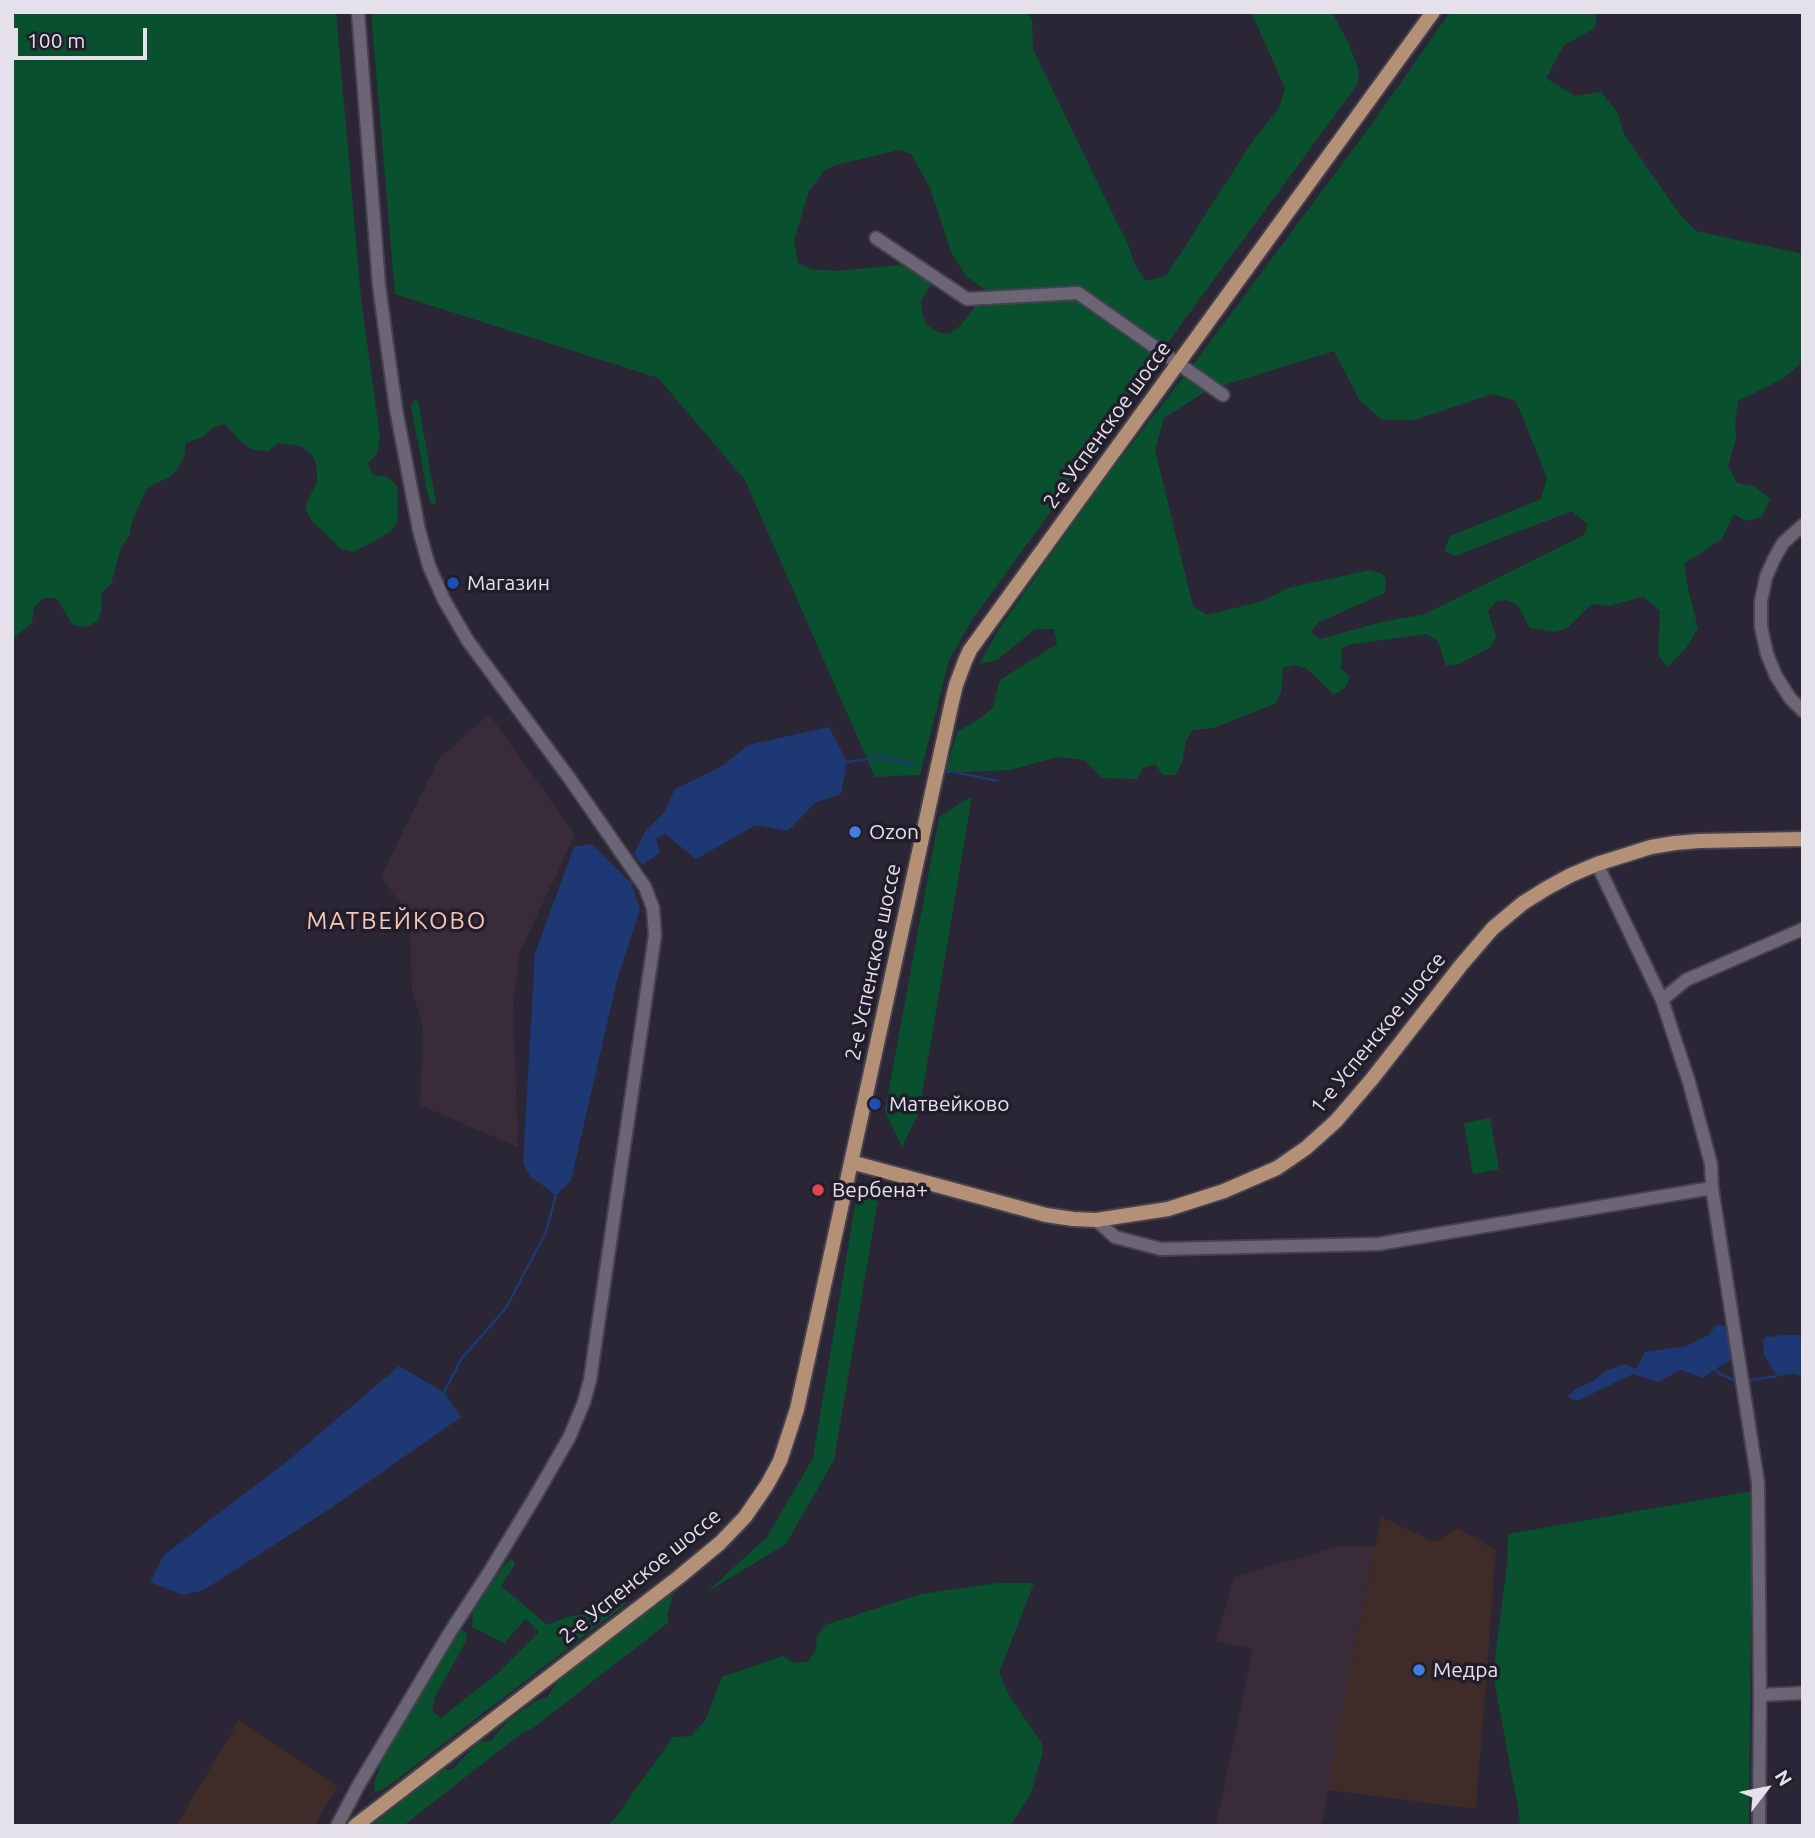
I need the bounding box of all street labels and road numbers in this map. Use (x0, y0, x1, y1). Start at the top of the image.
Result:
street label: 2-е Успенское шоссе (1038, 336, 1176, 514)
street label: 2-е Успенское шоссе (840, 861, 906, 1063)
street label: 1-е Успенское шоссе (1305, 947, 1451, 1119)
street label: 2-е Успенское шоссе (554, 1503, 726, 1649)

